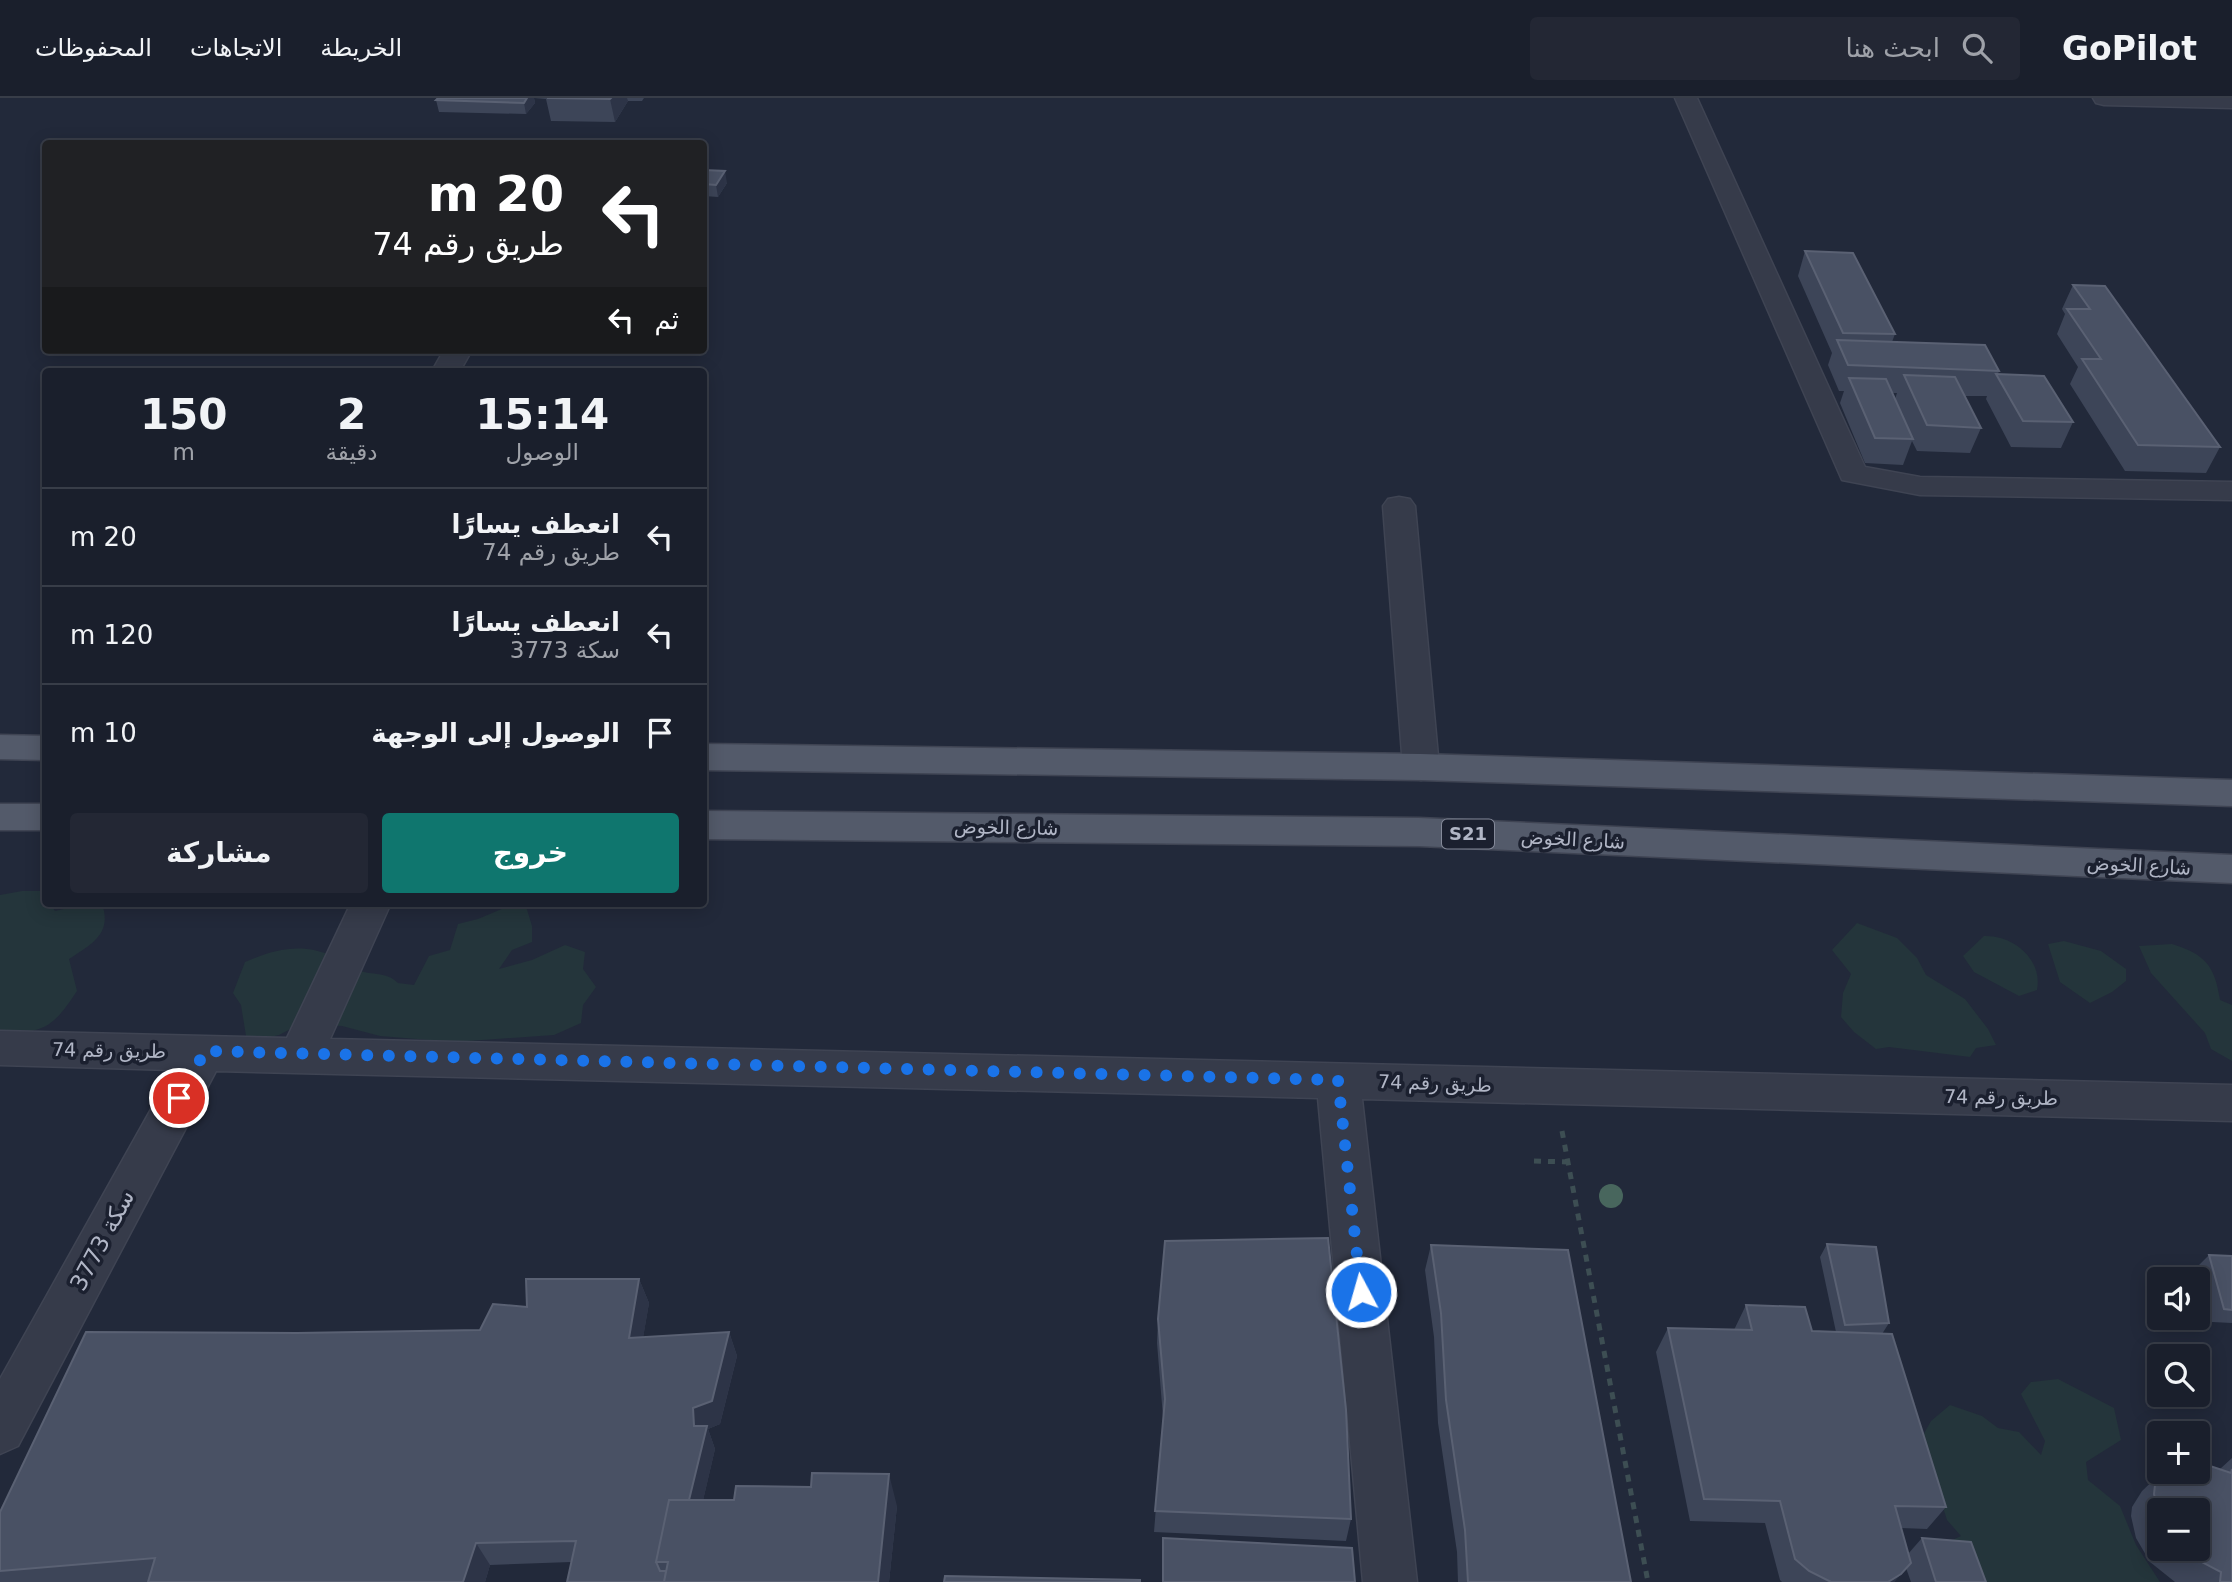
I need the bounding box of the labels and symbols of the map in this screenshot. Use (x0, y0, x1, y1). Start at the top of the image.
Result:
street label: شارع الخوض (954, 815, 1058, 840)
road number: S21 (1442, 820, 1494, 848)
street label: شارع الخوض (1520, 825, 1626, 854)
street label: شارع الخوض (2086, 851, 2192, 880)
street label: طريق رقم 74 (52, 1038, 166, 1063)
pin (149, 1068, 209, 1128)
street label: طريق رقم 74 (1378, 1070, 1492, 1097)
street label: طريق رقم 74 (1944, 1085, 2058, 1110)
street label: سكة 3773 (65, 1185, 139, 1295)
position arrow (1324, 1255, 1398, 1329)

